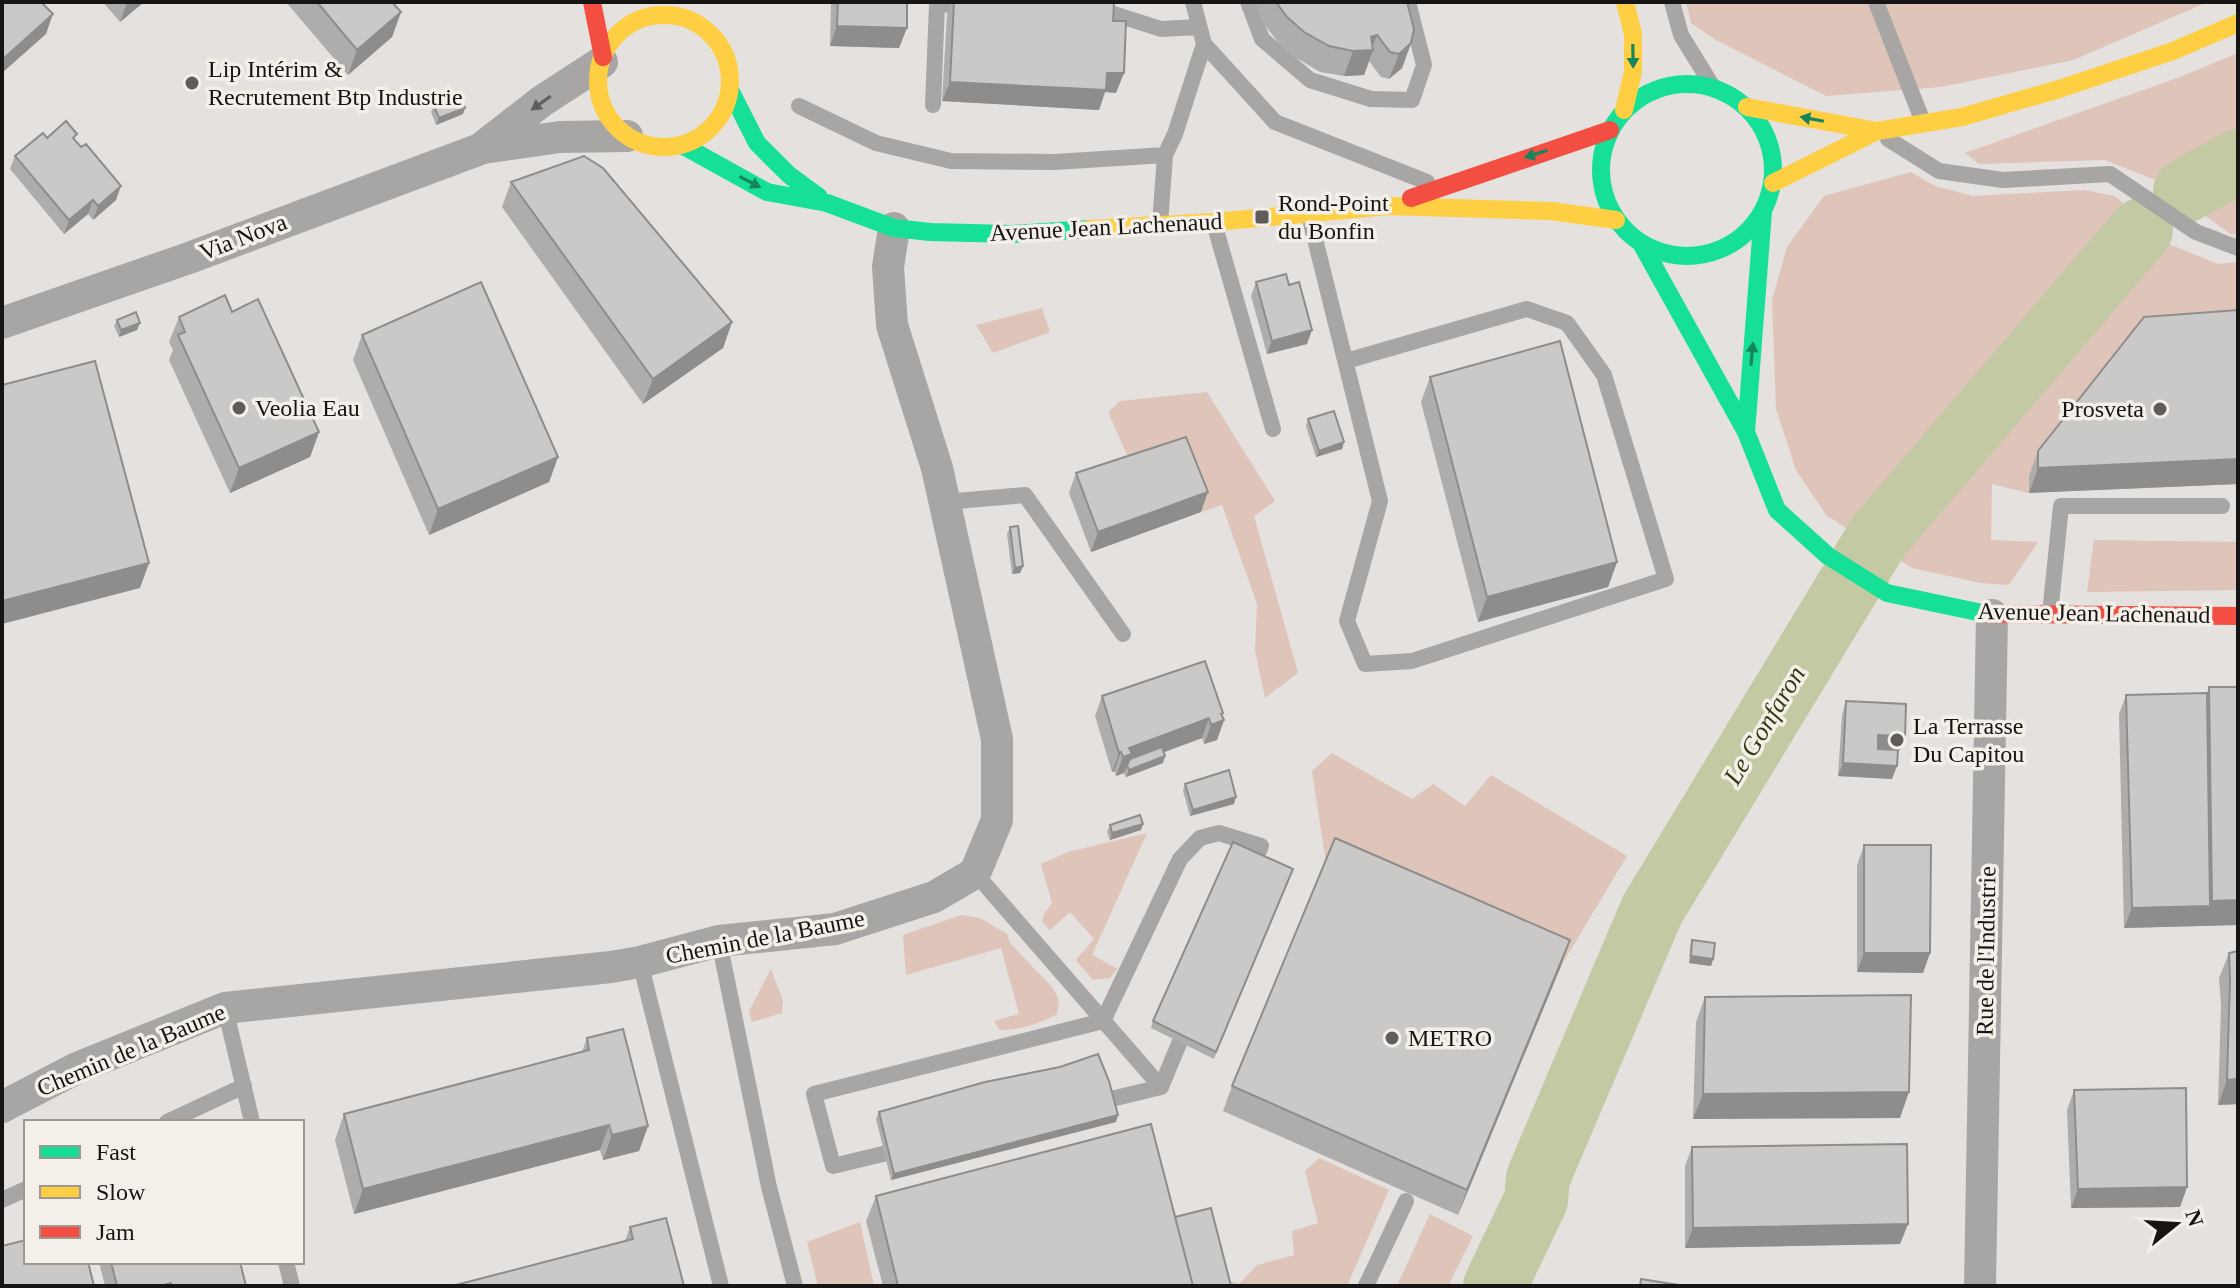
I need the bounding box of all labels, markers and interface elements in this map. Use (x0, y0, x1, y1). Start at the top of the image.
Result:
one-way arrow (1627, 44, 1639, 69)
place label: Lip Intérim & Recrutement Btp Industrie (208, 56, 463, 110)
marker: Lip Intérim & Recrutement Btp Industrie (183, 74, 201, 92)
one-way arrow (530, 95, 551, 110)
one-way arrow (1799, 112, 1824, 125)
one-way arrow (1523, 148, 1547, 161)
one-way arrow (739, 175, 761, 189)
place label: Rond-Point du Bonfin (1278, 190, 1389, 244)
street label: Via Nova (196, 208, 291, 265)
street label: Avenue Jean Lachenaud (989, 208, 1223, 246)
marker: Rond-Point du Bonfin (1253, 208, 1271, 226)
one-way arrow (1746, 341, 1759, 366)
place label: Veolia Eau (255, 395, 360, 421)
place label: Prosveta (2061, 396, 2144, 422)
marker: Veolia Eau (230, 399, 248, 417)
marker: Prosveta (2151, 400, 2169, 418)
street label: Avenue Jean Lachenaud (1977, 598, 2211, 628)
water label: Le Gonfaron (1717, 661, 1811, 790)
place label: La Terrasse Du Capitou (1913, 713, 2024, 767)
marker: La Terrasse Du Capitou (1888, 731, 1906, 749)
street label: Rue de l'Industrie (1972, 866, 2000, 1036)
street label: Chemin de la Baume (663, 905, 867, 969)
street label: Chemin de la Baume (33, 999, 229, 1101)
place label: METRO (1408, 1025, 1492, 1051)
marker: METRO (1383, 1029, 1401, 1047)
legend (24, 1120, 304, 1264)
text: Fast (96, 1139, 136, 1165)
text: Slow (96, 1179, 146, 1205)
north arrow (2136, 1184, 2216, 1264)
text: N (2180, 1207, 2209, 1229)
text: Jam (96, 1219, 135, 1245)

